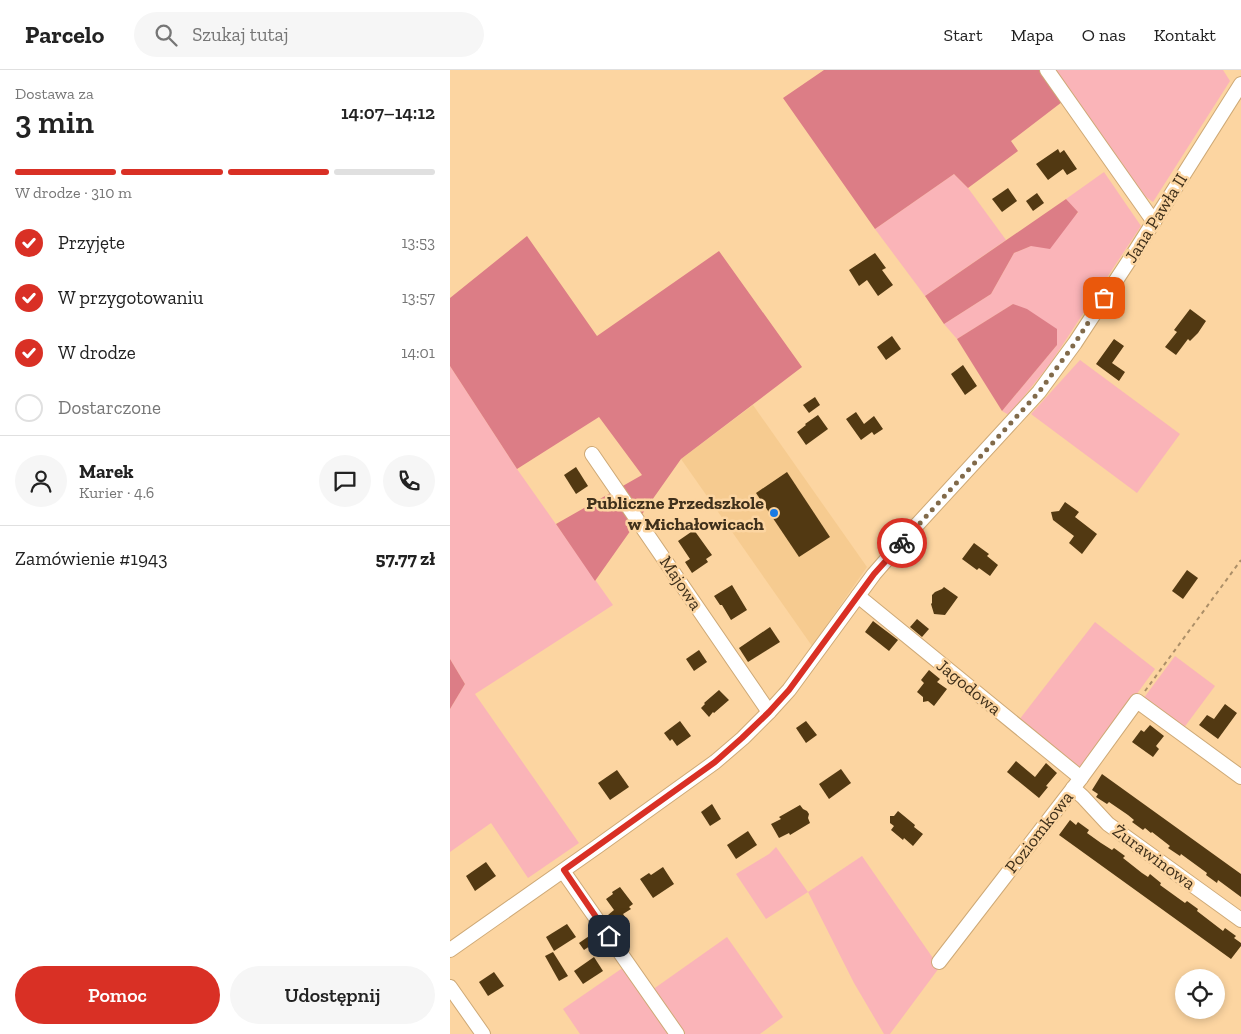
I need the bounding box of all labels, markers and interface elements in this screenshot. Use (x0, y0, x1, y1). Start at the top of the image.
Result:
search box (134, 12, 484, 57)
text: Parcelo (25, 20, 104, 49)
icon: search (152, 21, 180, 49)
text: Szukaj tutaj (192, 23, 289, 46)
text: Start (944, 24, 983, 46)
text: Mapa (1011, 24, 1054, 46)
text: O nas (1082, 24, 1126, 46)
text: Kontakt (1154, 24, 1216, 46)
text: Dostawa za (15, 84, 94, 103)
text: 14:07–14:12 (341, 101, 435, 124)
text: 3 min (15, 103, 94, 141)
street label: Jana Pawła II (1120, 169, 1192, 267)
text: W drodze · 310 m (15, 183, 132, 202)
icon: check (15, 229, 43, 257)
text: Przyjęte (58, 231, 125, 254)
text: 13:53 (401, 233, 435, 252)
pin (1083, 277, 1125, 319)
icon: check (15, 284, 43, 312)
icon: bag (1090, 284, 1118, 312)
text: W przygotowaniu (58, 286, 203, 309)
text: 13:57 (402, 288, 435, 307)
icon: check (15, 339, 43, 367)
text: W drodze (58, 341, 136, 364)
text: 14:01 (401, 343, 435, 362)
text: Dostarczone (58, 396, 161, 419)
button: person (15, 455, 67, 507)
button: chat (319, 455, 371, 507)
button: phone (383, 455, 435, 507)
text: Marek (79, 460, 134, 483)
text: Kurier · 4.6 (79, 483, 154, 502)
place label: Publiczne Przedszkole w Michałowicach (586, 492, 765, 535)
marker: Publiczne Przedszkole w Michałowicach (768, 507, 780, 519)
courier (877, 518, 927, 568)
icon: bike (888, 529, 916, 557)
text: Zamówienie #1943 (15, 547, 168, 570)
text: 57.77 zł (376, 547, 435, 570)
street label: Majowa (655, 552, 707, 614)
street label: Jagodowa (932, 654, 1006, 720)
street label: Poziomkowa (1000, 786, 1078, 877)
street label: Żurawinowa (1108, 820, 1200, 895)
pin (588, 915, 630, 957)
icon: home (595, 922, 623, 950)
button: Pomoc (15, 966, 220, 1024)
button: Udostępnij (230, 966, 435, 1024)
map controls (1175, 969, 1225, 1019)
button: locate (1175, 969, 1225, 1019)

